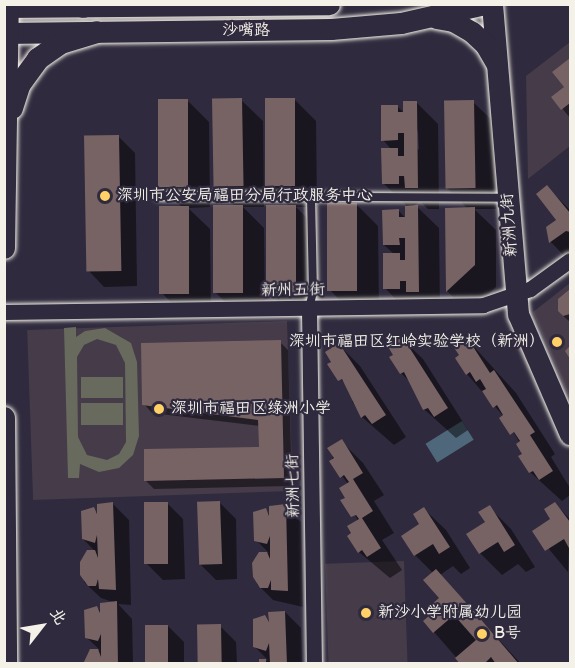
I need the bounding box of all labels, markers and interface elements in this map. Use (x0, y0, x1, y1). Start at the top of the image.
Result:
street label: 沙嘴路 (222, 21, 270, 41)
place label: 深圳市公安局福田分局行政服务中心 (117, 186, 373, 206)
marker: 深圳市公安局福田分局行政服务中心 (98, 189, 112, 203)
street label: 新洲九街 (498, 192, 522, 258)
street label: 新州五街 (261, 281, 325, 301)
place label: 深圳市福田区红岭实验学校（新洲） (289, 332, 545, 352)
marker: 深圳市福田区红岭实验学校（新洲） (550, 335, 564, 349)
place label: 深圳市福田区绿洲小学 (171, 399, 331, 419)
marker: 深圳市福田区绿洲小学 (152, 402, 166, 416)
street label: 新洲七街 (284, 454, 304, 518)
north arrow (12, 596, 72, 656)
place label: 新沙小学附属幼儿园 (378, 603, 522, 623)
text: 北 (46, 605, 70, 628)
marker: 新沙小学附属幼儿园 (359, 606, 373, 620)
place label: B号 (494, 624, 521, 644)
marker: B号 (475, 627, 489, 641)

